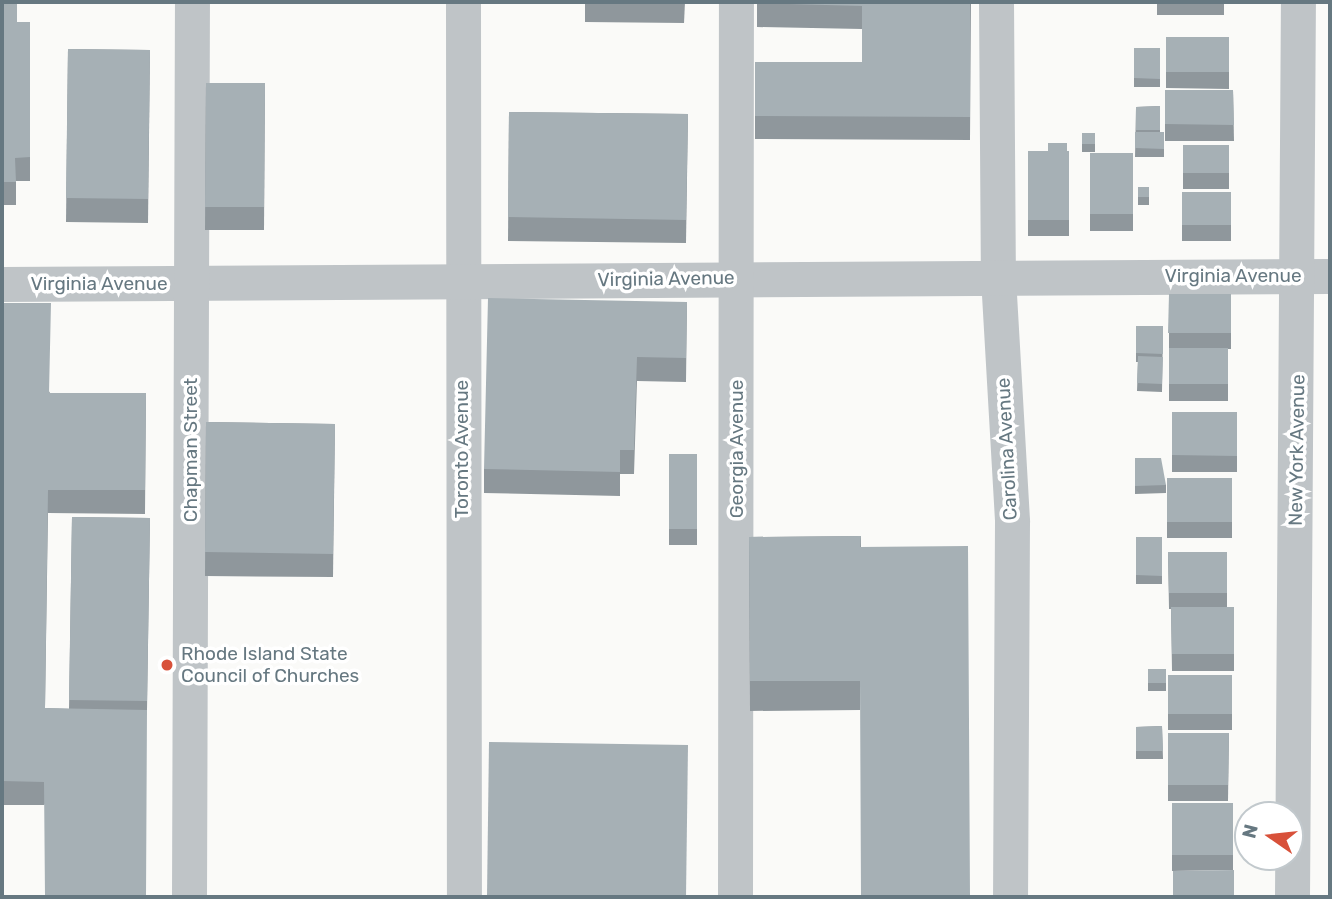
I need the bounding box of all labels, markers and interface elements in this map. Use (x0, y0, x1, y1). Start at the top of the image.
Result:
street label: Virginia Avenue (1164, 265, 1302, 287)
street label: Virginia Avenue (597, 266, 735, 292)
street label: Virginia Avenue (30, 273, 168, 295)
street label: New York Avenue (1284, 373, 1310, 527)
street label: Carolina Avenue (992, 377, 1022, 521)
street label: Chapman Street (180, 378, 202, 522)
street label: Georgia Avenue (726, 379, 748, 519)
street label: Toronto Avenue (451, 380, 473, 518)
place label: Rhode Island State Council of Churches (181, 643, 360, 687)
marker: Rhode Island State Council of Churches (159, 657, 175, 673)
north arrow (1234, 801, 1304, 871)
text: N (1237, 822, 1263, 841)

